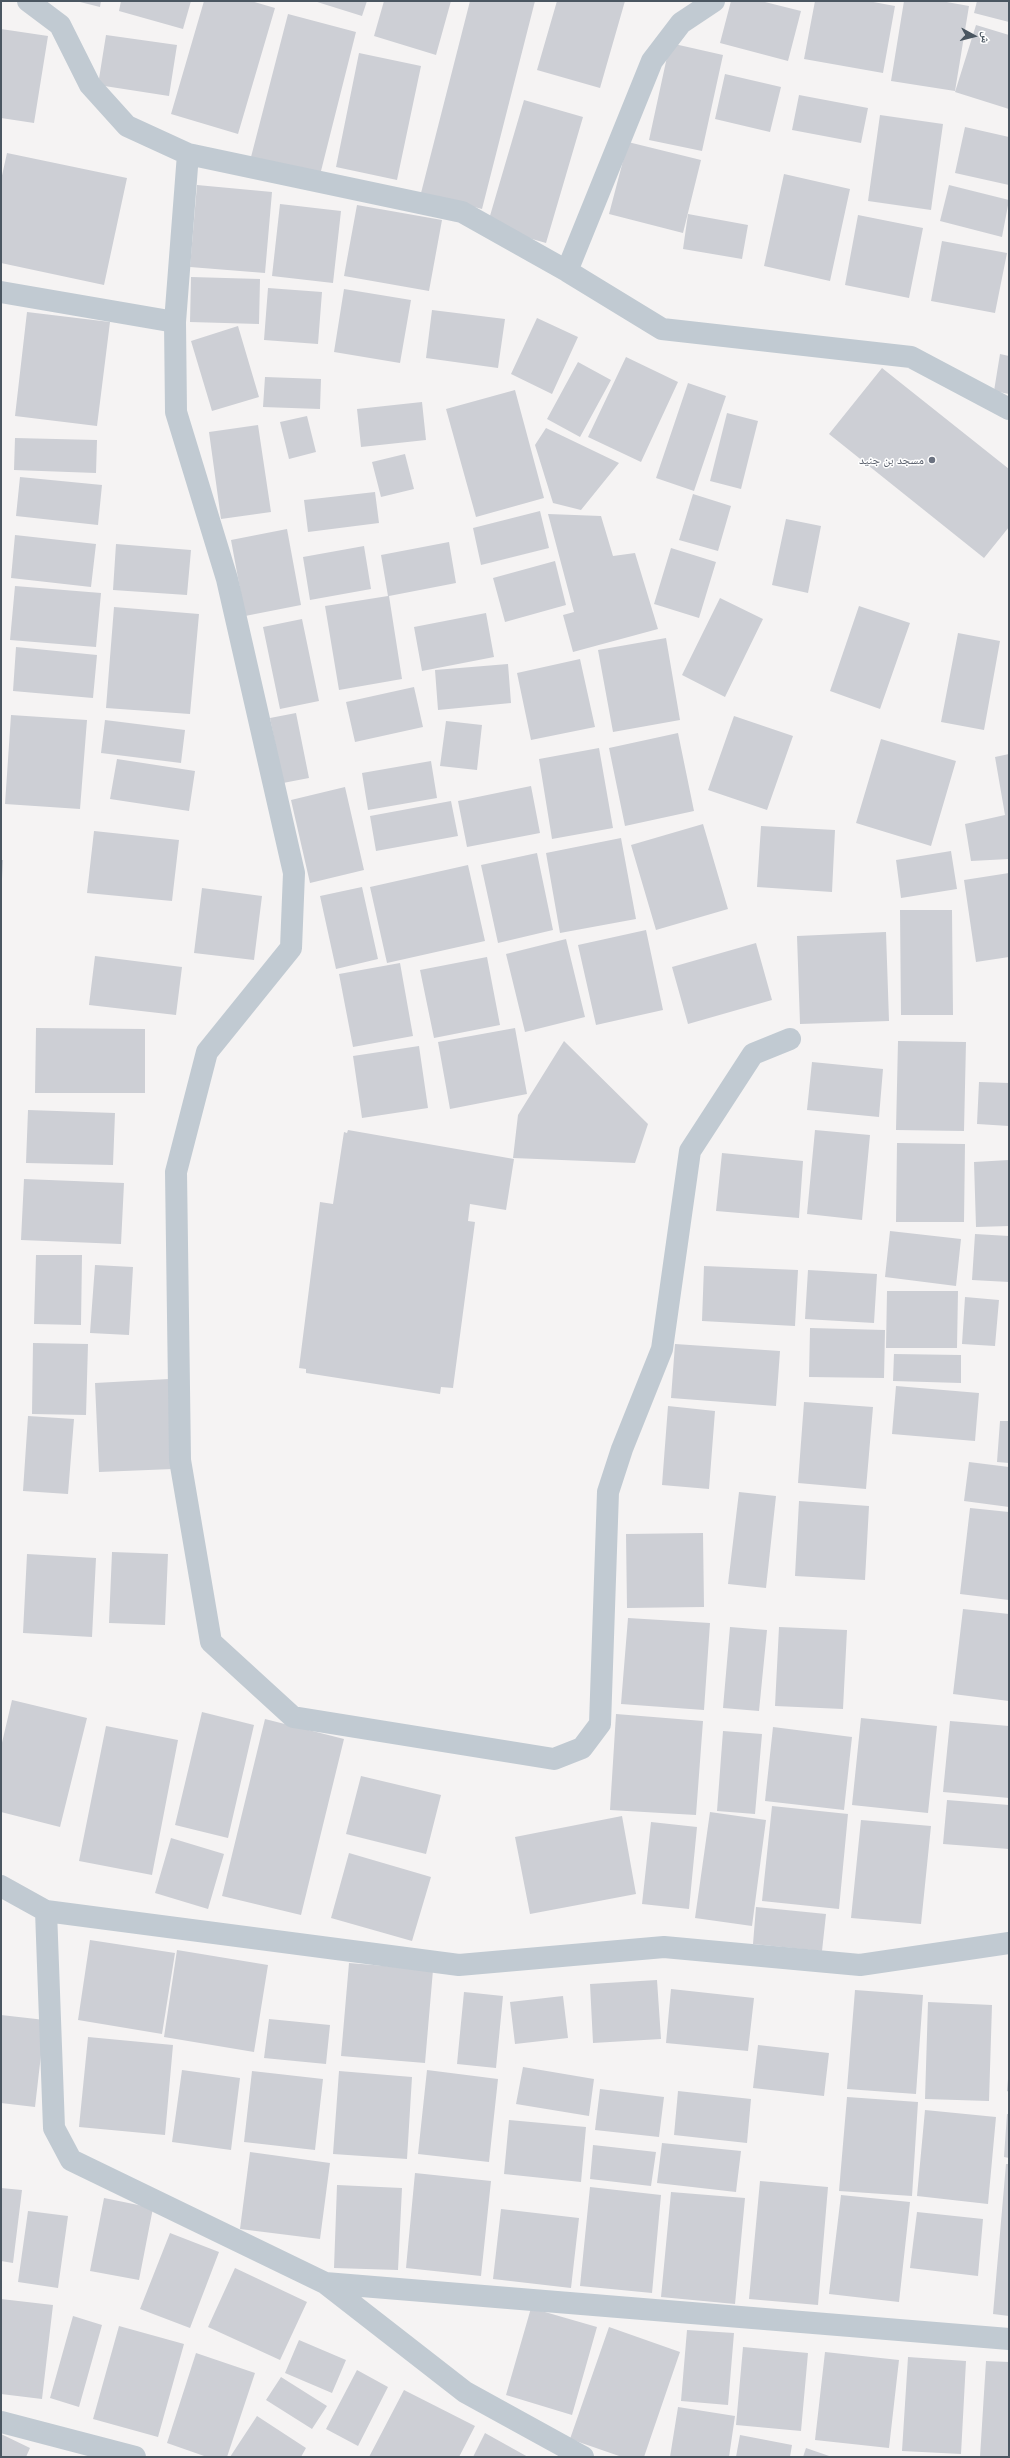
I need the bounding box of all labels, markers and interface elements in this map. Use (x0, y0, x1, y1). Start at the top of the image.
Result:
north arrow (954, 16, 994, 56)
text: ش (978, 31, 994, 44)
place label: مسجد بن جنيد (859, 453, 924, 467)
marker: مسجد بن جنيد (927, 455, 937, 465)

